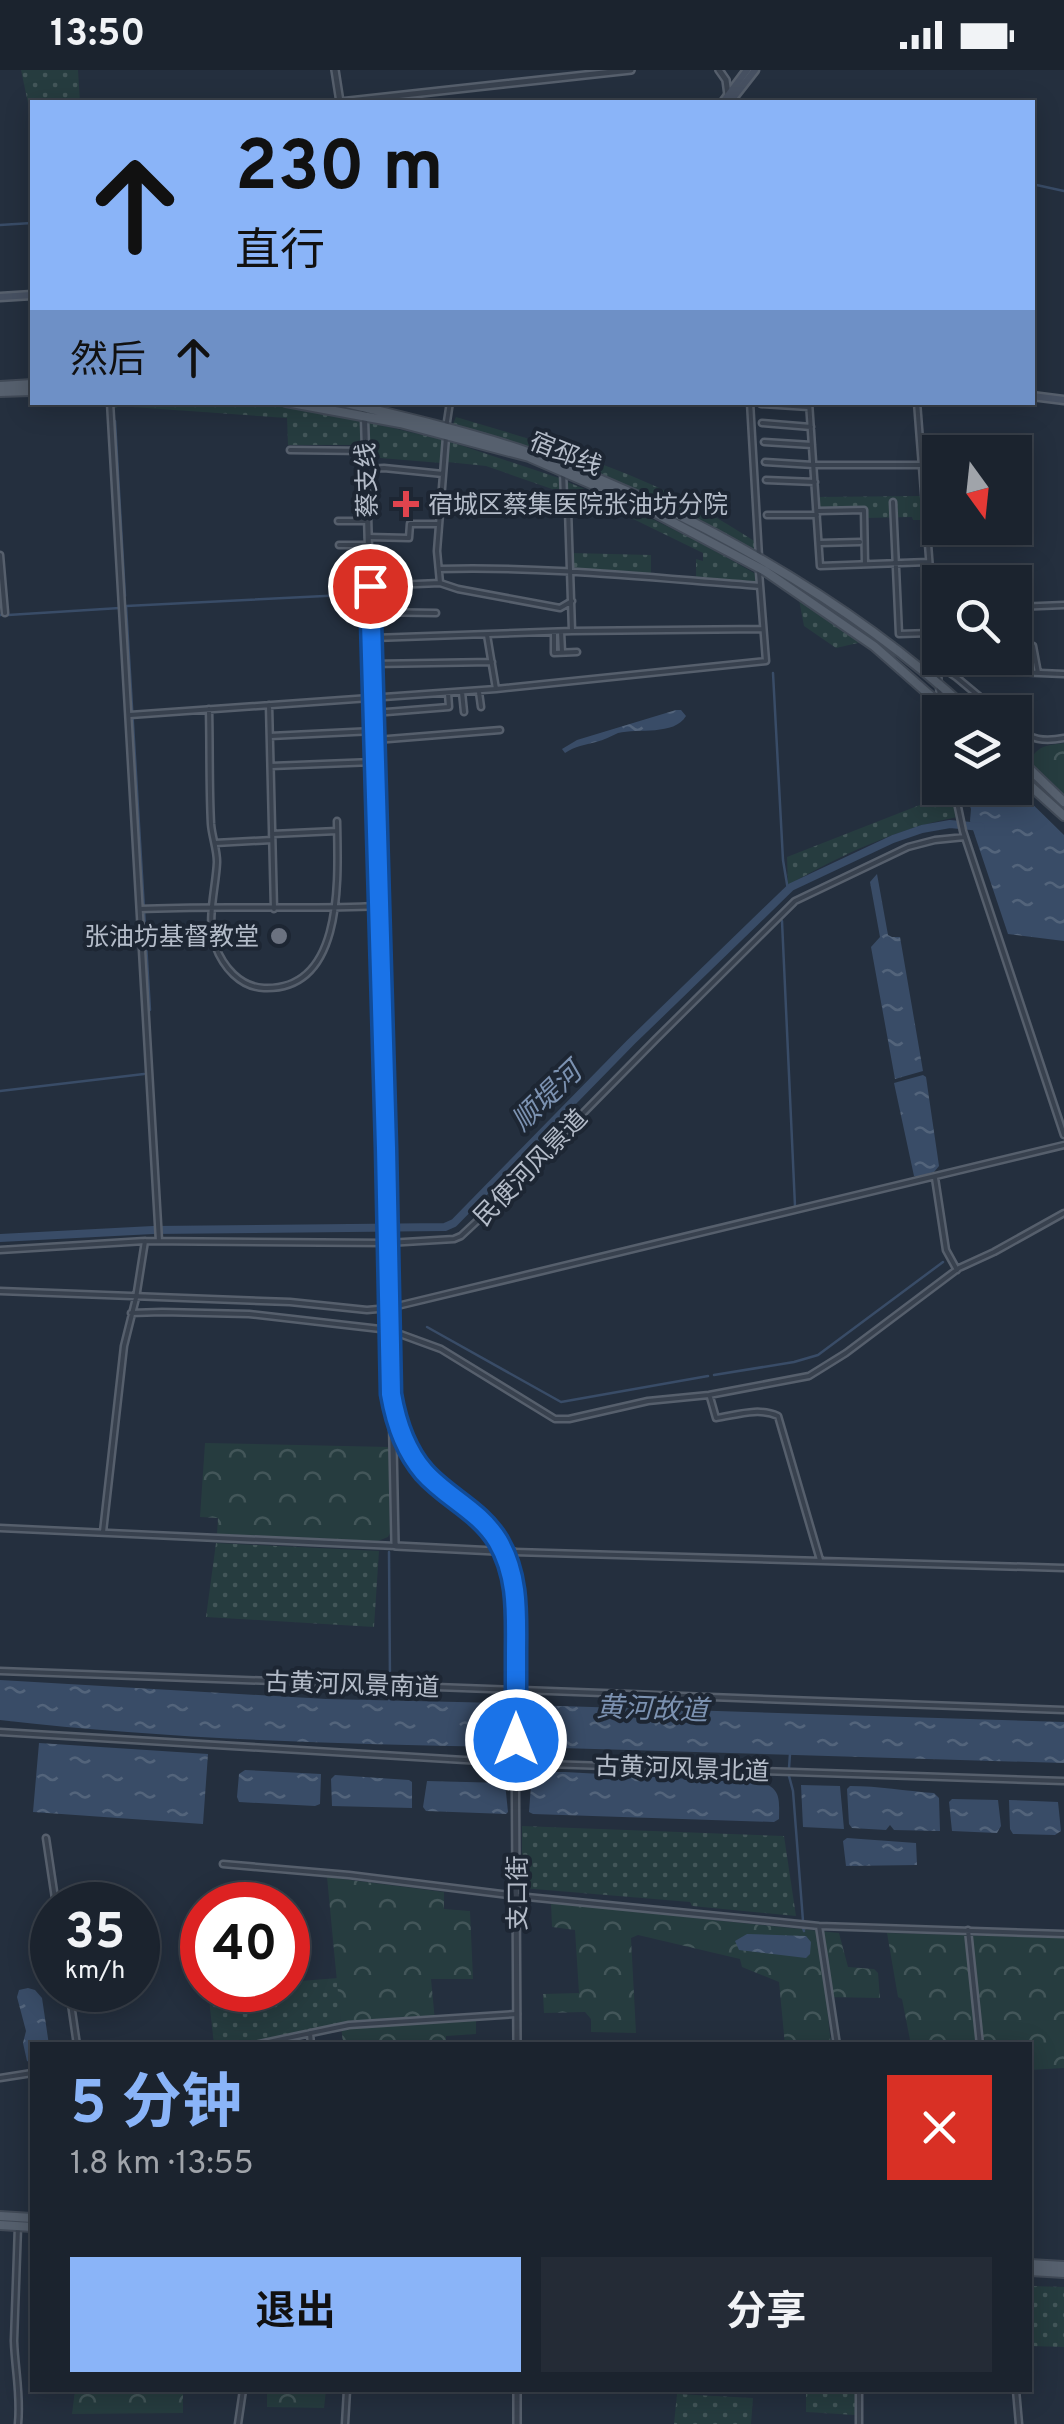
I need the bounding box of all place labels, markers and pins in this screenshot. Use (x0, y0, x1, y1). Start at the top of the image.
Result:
marker: 宿城区蔡集医院张油坊分院 (393, 491, 419, 517)
place label: 宿城区蔡集医院张油坊分院 (428, 491, 728, 523)
pin (328, 544, 413, 629)
place label: 张油坊基督教堂 (84, 923, 259, 955)
marker: 张油坊基督教堂 (268, 925, 290, 947)

